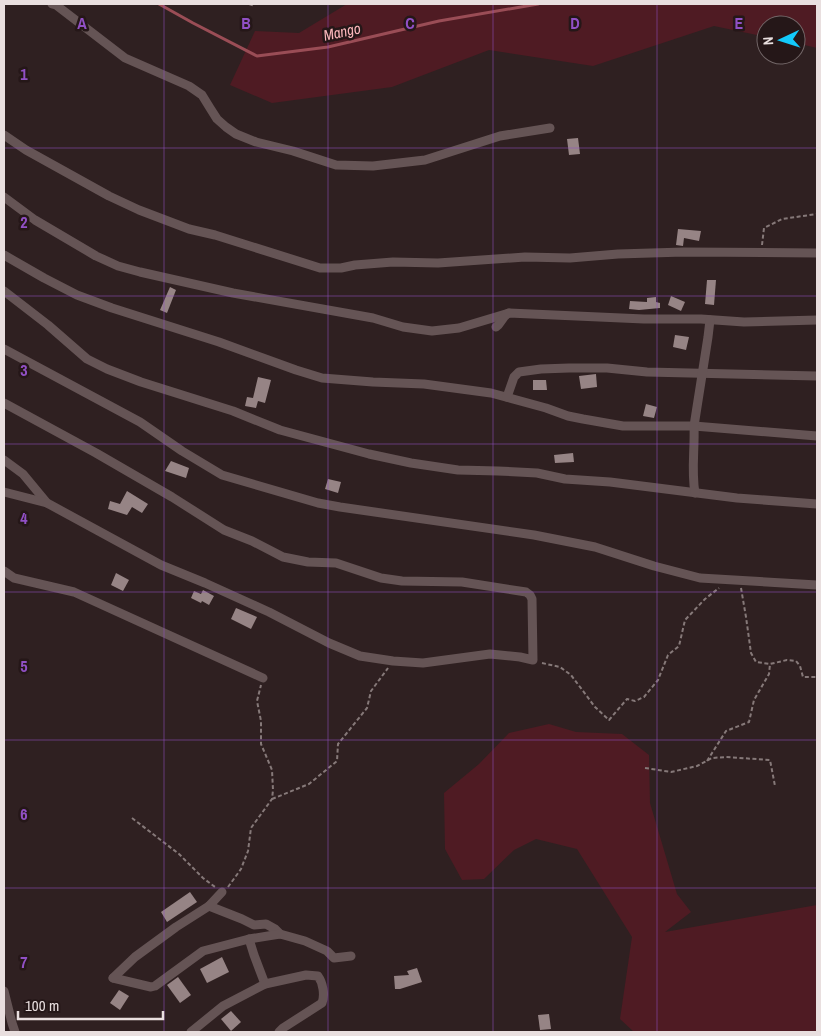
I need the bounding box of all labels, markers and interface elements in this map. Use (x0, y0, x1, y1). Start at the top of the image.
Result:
text: A (77, 12, 87, 34)
text: B (241, 12, 251, 34)
text: C (405, 12, 415, 34)
text: D (570, 12, 580, 34)
text: E (735, 12, 744, 34)
north arrow (756, 15, 806, 65)
water label: Mango (321, 17, 363, 46)
text: N (759, 36, 777, 46)
text: 1 (20, 63, 28, 85)
text: 2 (20, 211, 28, 233)
text: 3 (20, 359, 28, 381)
text: 4 (20, 507, 28, 529)
text: 5 (20, 655, 28, 677)
text: 6 (20, 803, 28, 825)
text: 7 (20, 951, 28, 973)
scale bar (18, 988, 162, 1020)
text: 100 m (25, 995, 59, 1016)

